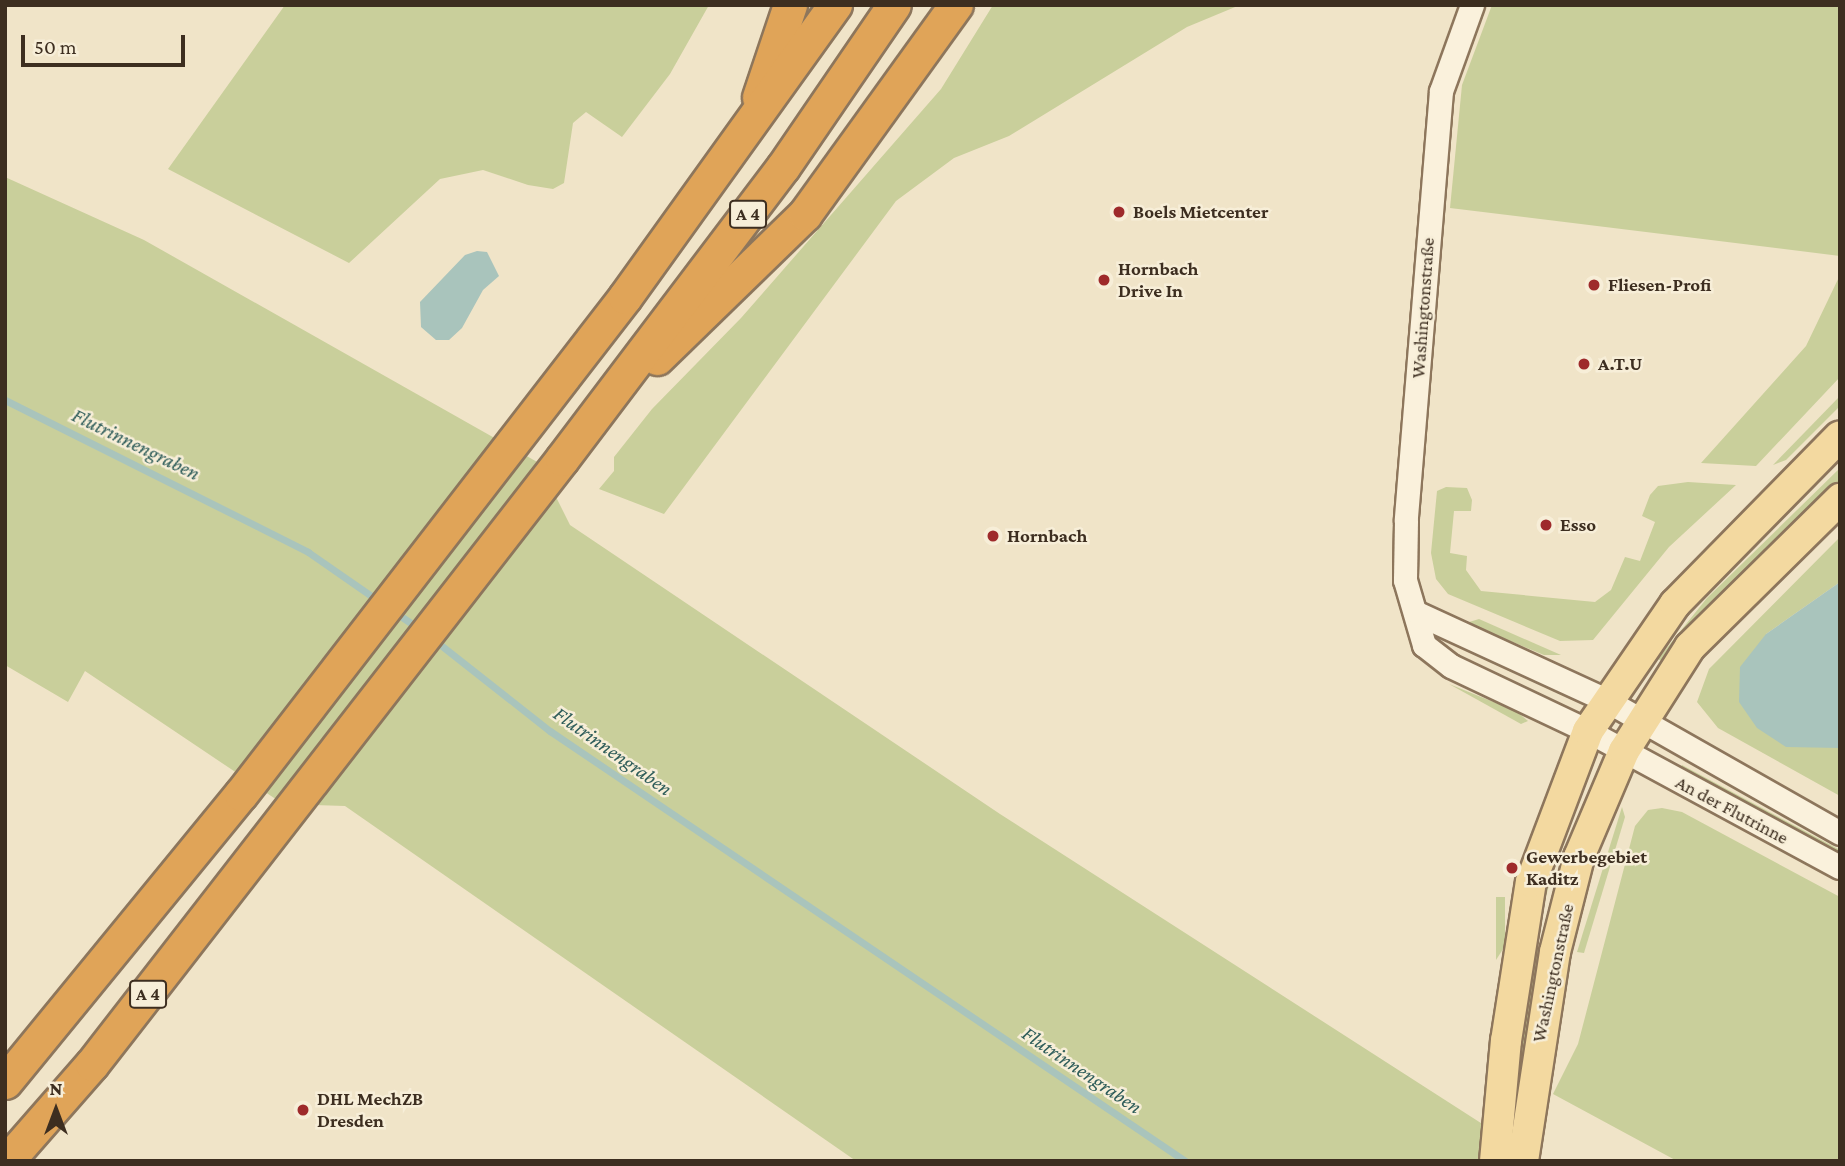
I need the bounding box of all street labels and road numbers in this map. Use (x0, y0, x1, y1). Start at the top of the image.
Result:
road number: A 4 (729, 200, 767, 229)
street label: Washingtonstraße (1407, 237, 1439, 379)
street label: An der Flutrinne (1672, 771, 1792, 849)
street label: Washingtonstraße (1527, 902, 1579, 1044)
road number: A 4 (129, 979, 167, 1009)

